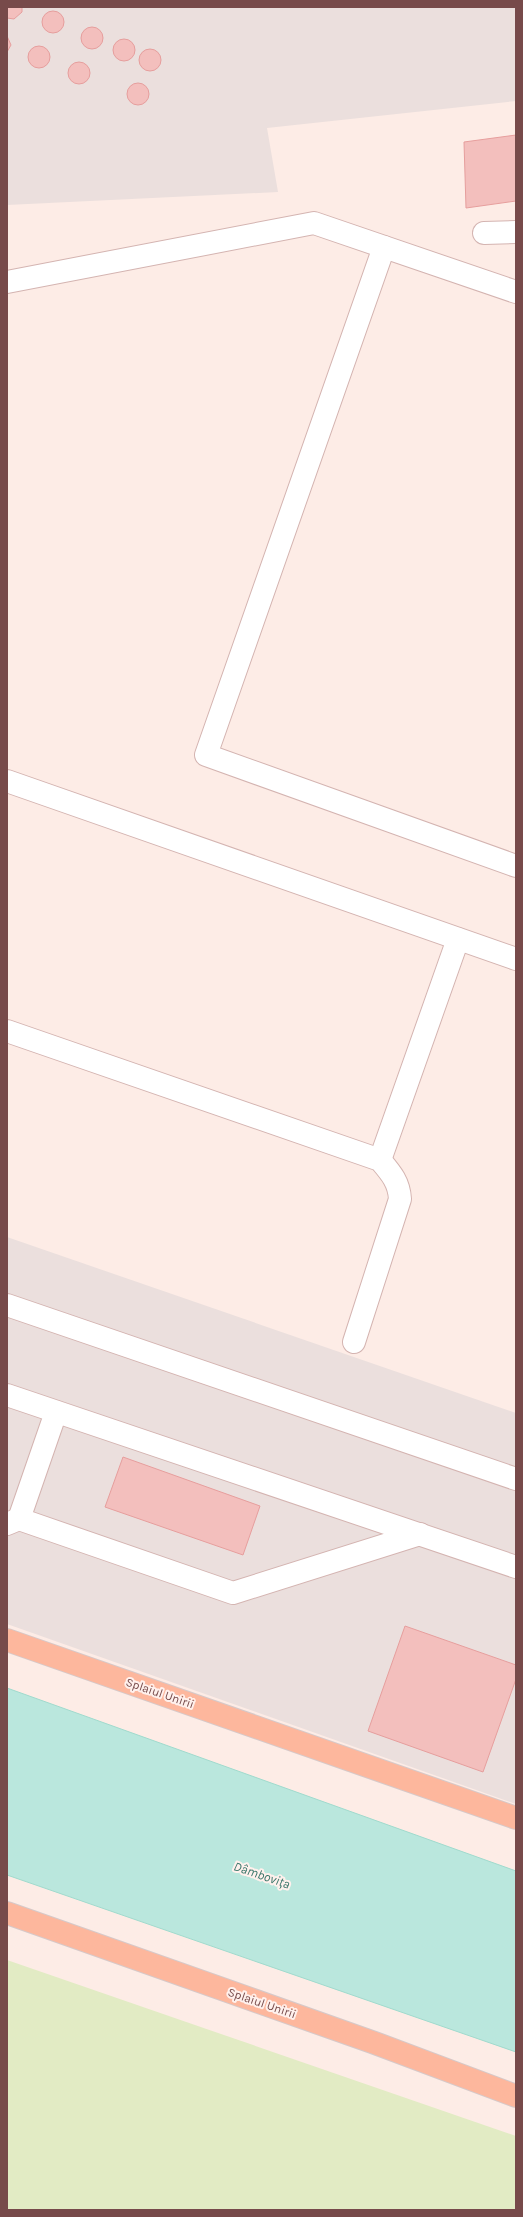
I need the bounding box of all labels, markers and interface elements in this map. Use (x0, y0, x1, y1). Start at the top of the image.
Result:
street label: Splaiul Unirii (124, 1675, 196, 1711)
water label: Dâmbovița (232, 1858, 293, 1892)
street label: Splaiul Unirii (226, 1985, 298, 2021)

